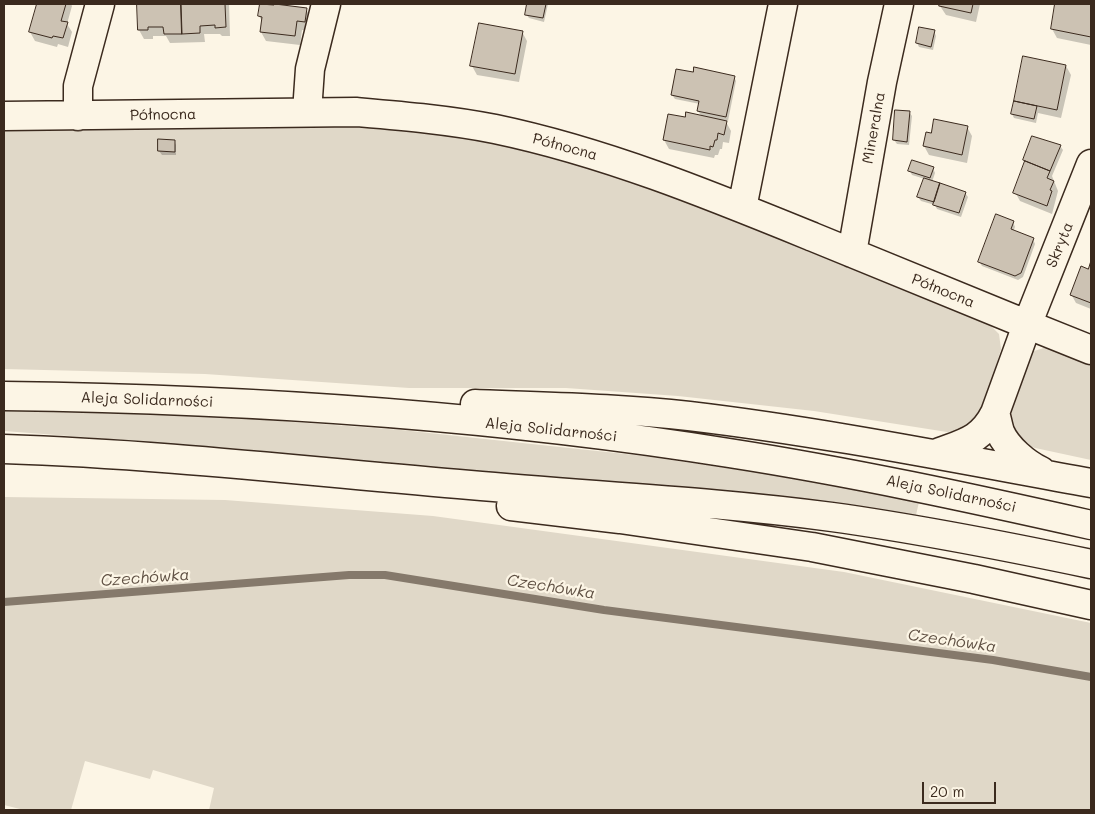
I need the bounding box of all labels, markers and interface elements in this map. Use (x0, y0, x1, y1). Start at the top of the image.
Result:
street label: Mineralna (859, 91, 889, 165)
street label: Północna (130, 105, 196, 125)
street label: Północna (531, 130, 599, 164)
street label: Skryta (1043, 220, 1077, 270)
street label: Północna (909, 270, 977, 312)
street label: Aleja Solidarności (80, 389, 214, 411)
street label: Aleja Solidarności (484, 414, 618, 446)
street label: Aleja Solidarności (884, 471, 1018, 517)
water label: Czechówka (100, 565, 190, 591)
water label: Czechówka (506, 571, 596, 603)
water label: Czechówka (907, 625, 997, 657)
scale bar (925, 772, 999, 804)
text: 20 m (930, 781, 964, 801)

